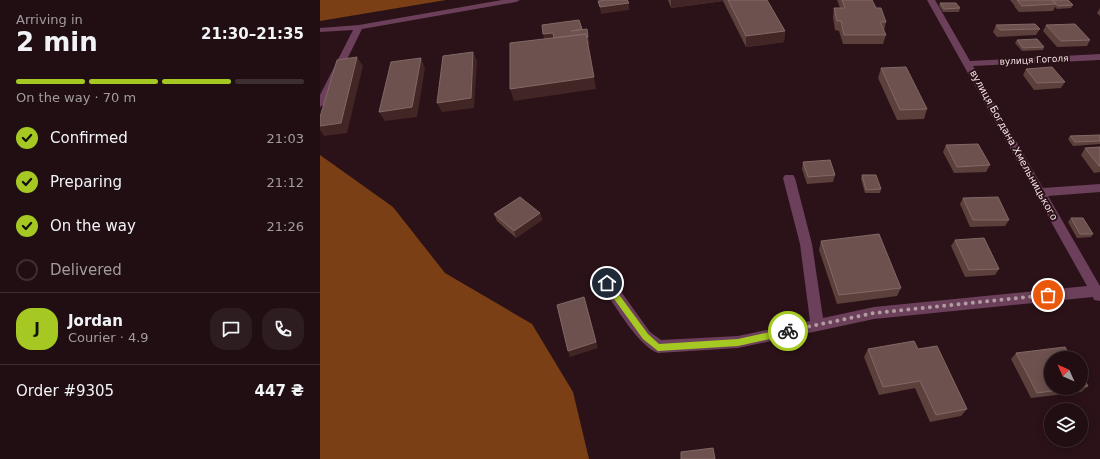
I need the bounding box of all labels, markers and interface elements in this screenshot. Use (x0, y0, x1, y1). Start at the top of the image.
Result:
text: Arriving in (16, 12, 83, 27)
text: 21:30–21:35 (201, 25, 304, 43)
text: 2 min (16, 27, 98, 57)
street label: вулиця Гоголя (999, 53, 1069, 67)
street label: вулиця Богдана Хмельницького (968, 68, 1060, 222)
text: On the way · 70 m (16, 90, 136, 105)
icon: check (16, 127, 38, 149)
text: Confirmed (50, 129, 128, 147)
text: 21:03 (267, 131, 304, 146)
icon: check (16, 171, 38, 193)
text: Preparing (50, 173, 122, 191)
text: 21:12 (267, 175, 304, 190)
icon: check (16, 215, 38, 237)
text: On the way (50, 217, 136, 235)
text: 21:26 (267, 219, 304, 234)
text: Delivered (50, 261, 122, 279)
pin (590, 266, 624, 300)
icon: home (596, 272, 618, 294)
pin (1031, 278, 1065, 312)
icon: bag (1037, 284, 1059, 306)
button: chat (210, 308, 252, 350)
button: phone (262, 308, 304, 350)
courier (768, 311, 808, 351)
text: Jordan (68, 312, 123, 330)
text: J (34, 320, 40, 338)
icon: bike (777, 320, 799, 342)
text: Courier · 4.9 (68, 330, 149, 345)
north arrow (1044, 351, 1088, 395)
map controls (1044, 351, 1088, 447)
text: Order #9305 (16, 382, 114, 400)
text: 447 ₴ (255, 382, 304, 400)
button: layers (1044, 403, 1088, 447)

